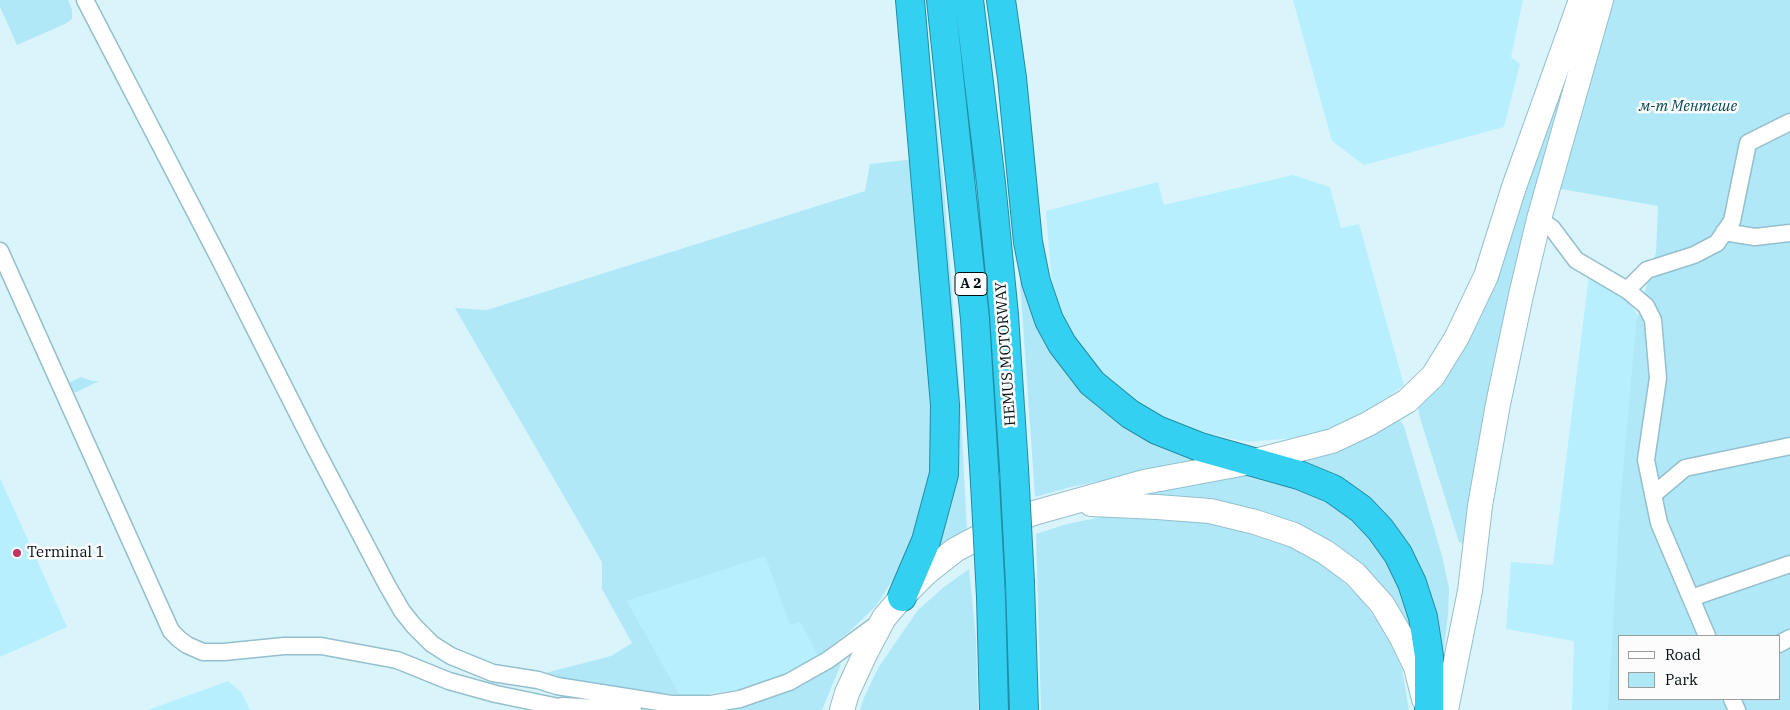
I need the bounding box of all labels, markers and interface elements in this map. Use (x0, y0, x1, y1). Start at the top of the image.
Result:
park label: м-т Ментeше (1639, 98, 1737, 116)
road number: A 2 (955, 272, 987, 296)
street label: HEMUS MOTORWAY (992, 281, 1020, 427)
place label: Terminal 1 (27, 544, 105, 562)
marker: Terminal 1 (11, 547, 23, 559)
legend (1618, 635, 1780, 700)
text: Road (1665, 645, 1701, 664)
text: Park (1665, 670, 1698, 689)

